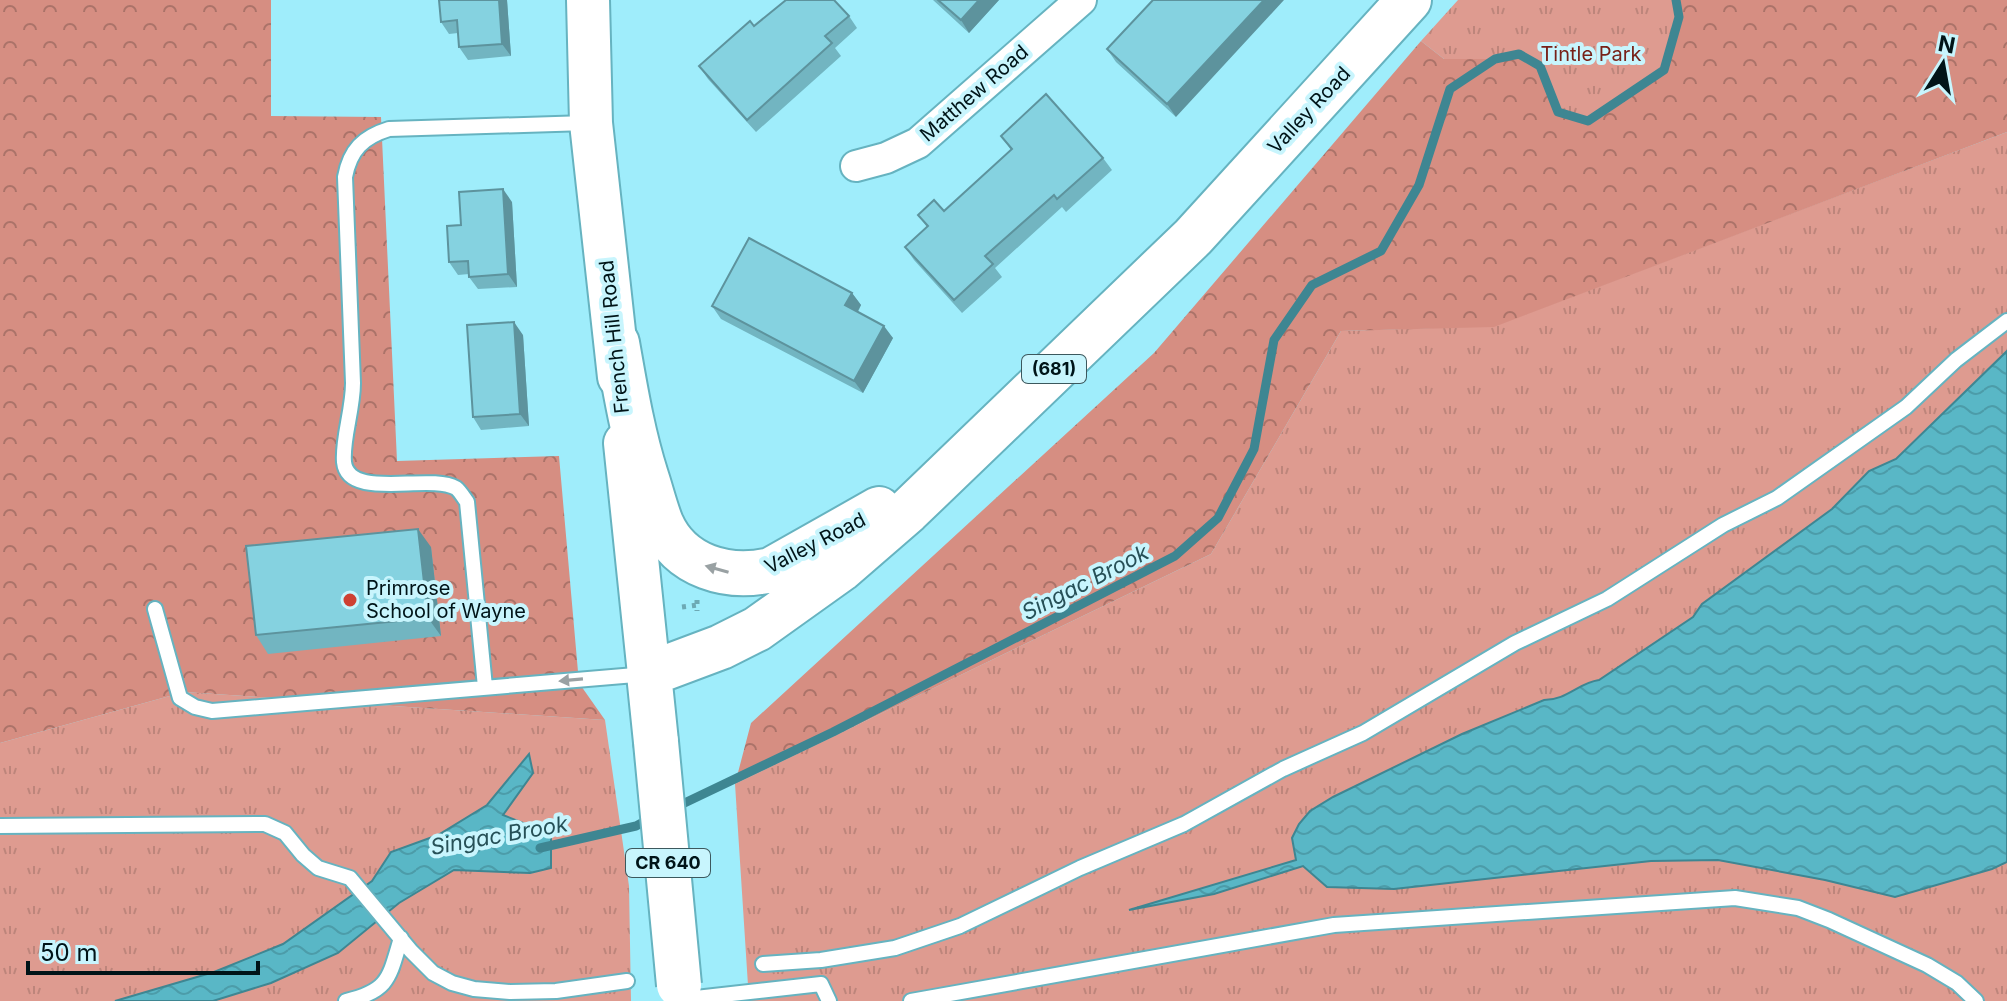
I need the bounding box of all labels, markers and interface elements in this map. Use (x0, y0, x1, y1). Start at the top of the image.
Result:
north arrow (1903, 24, 1983, 104)
text: N (1936, 30, 1958, 59)
street label: Matthew Road (915, 40, 1033, 146)
park label: Tintle Park (1540, 42, 1642, 66)
street label: Valley Road (1263, 62, 1355, 158)
street label: French Hill Road (594, 259, 634, 415)
road number: (681) (1022, 355, 1086, 383)
street label: Valley Road (761, 507, 869, 579)
water label: Singac Brook (1017, 538, 1154, 625)
one-way arrow (704, 562, 728, 575)
place label: Primrose School of Wayne (366, 576, 526, 623)
marker: Primrose School of Wayne (341, 591, 359, 609)
one-way arrow (558, 674, 583, 687)
water label: Singac Brook (428, 810, 571, 860)
road number: CR 640 (626, 849, 710, 877)
scale bar (28, 925, 258, 975)
text: 50 m (40, 938, 98, 967)

